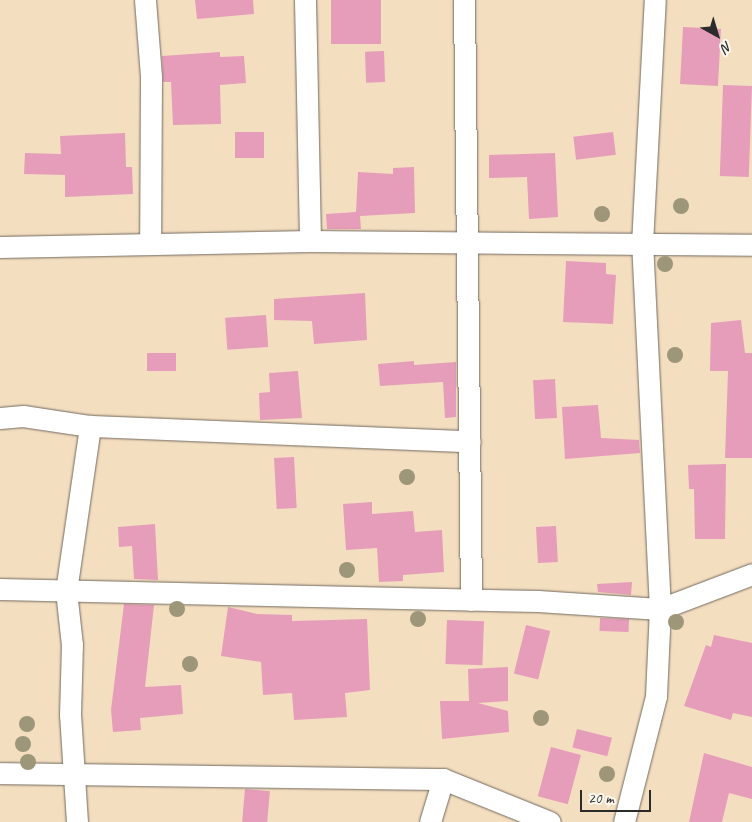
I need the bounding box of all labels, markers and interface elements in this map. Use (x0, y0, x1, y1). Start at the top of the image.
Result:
north arrow (692, 10, 742, 60)
text: N (718, 38, 735, 56)
scale bar (582, 780, 653, 812)
text: 20 m (588, 789, 614, 808)

